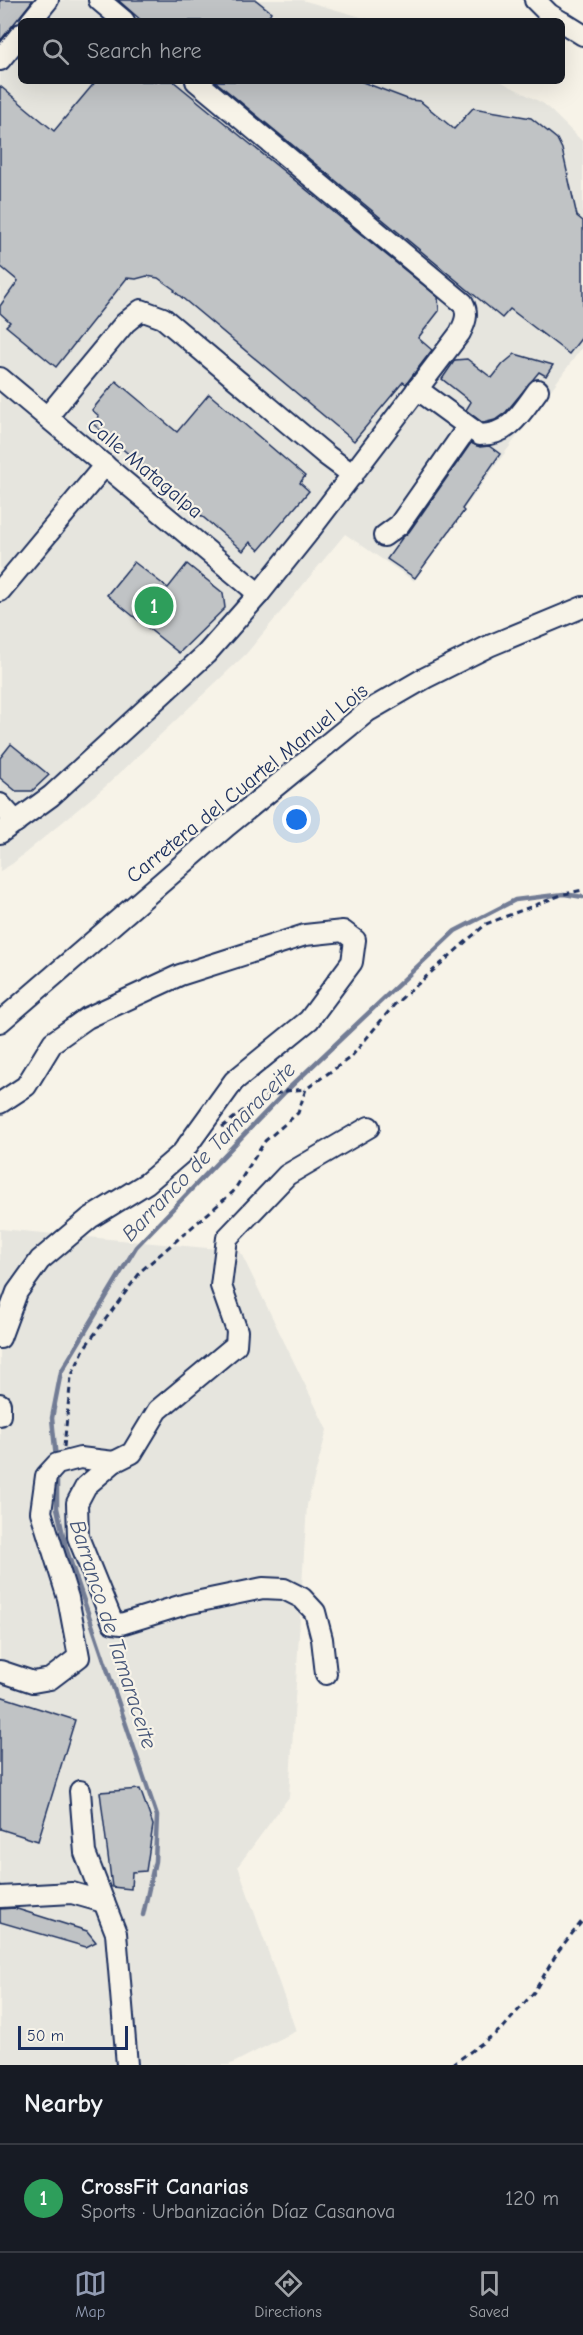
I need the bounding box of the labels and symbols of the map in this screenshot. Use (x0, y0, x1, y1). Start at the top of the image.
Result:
street label: Calle Matagalpa (82, 413, 208, 523)
pin: 1 (134, 584, 174, 628)
street label: Carretera del Cuartel Manuel Lois (122, 678, 372, 888)
your location (282, 805, 311, 834)
water label: Barranco de Tamaraceite (116, 1057, 301, 1247)
water label: Barranco de Tamaraceite (64, 1517, 162, 1752)
scale bar (18, 2023, 128, 2050)

